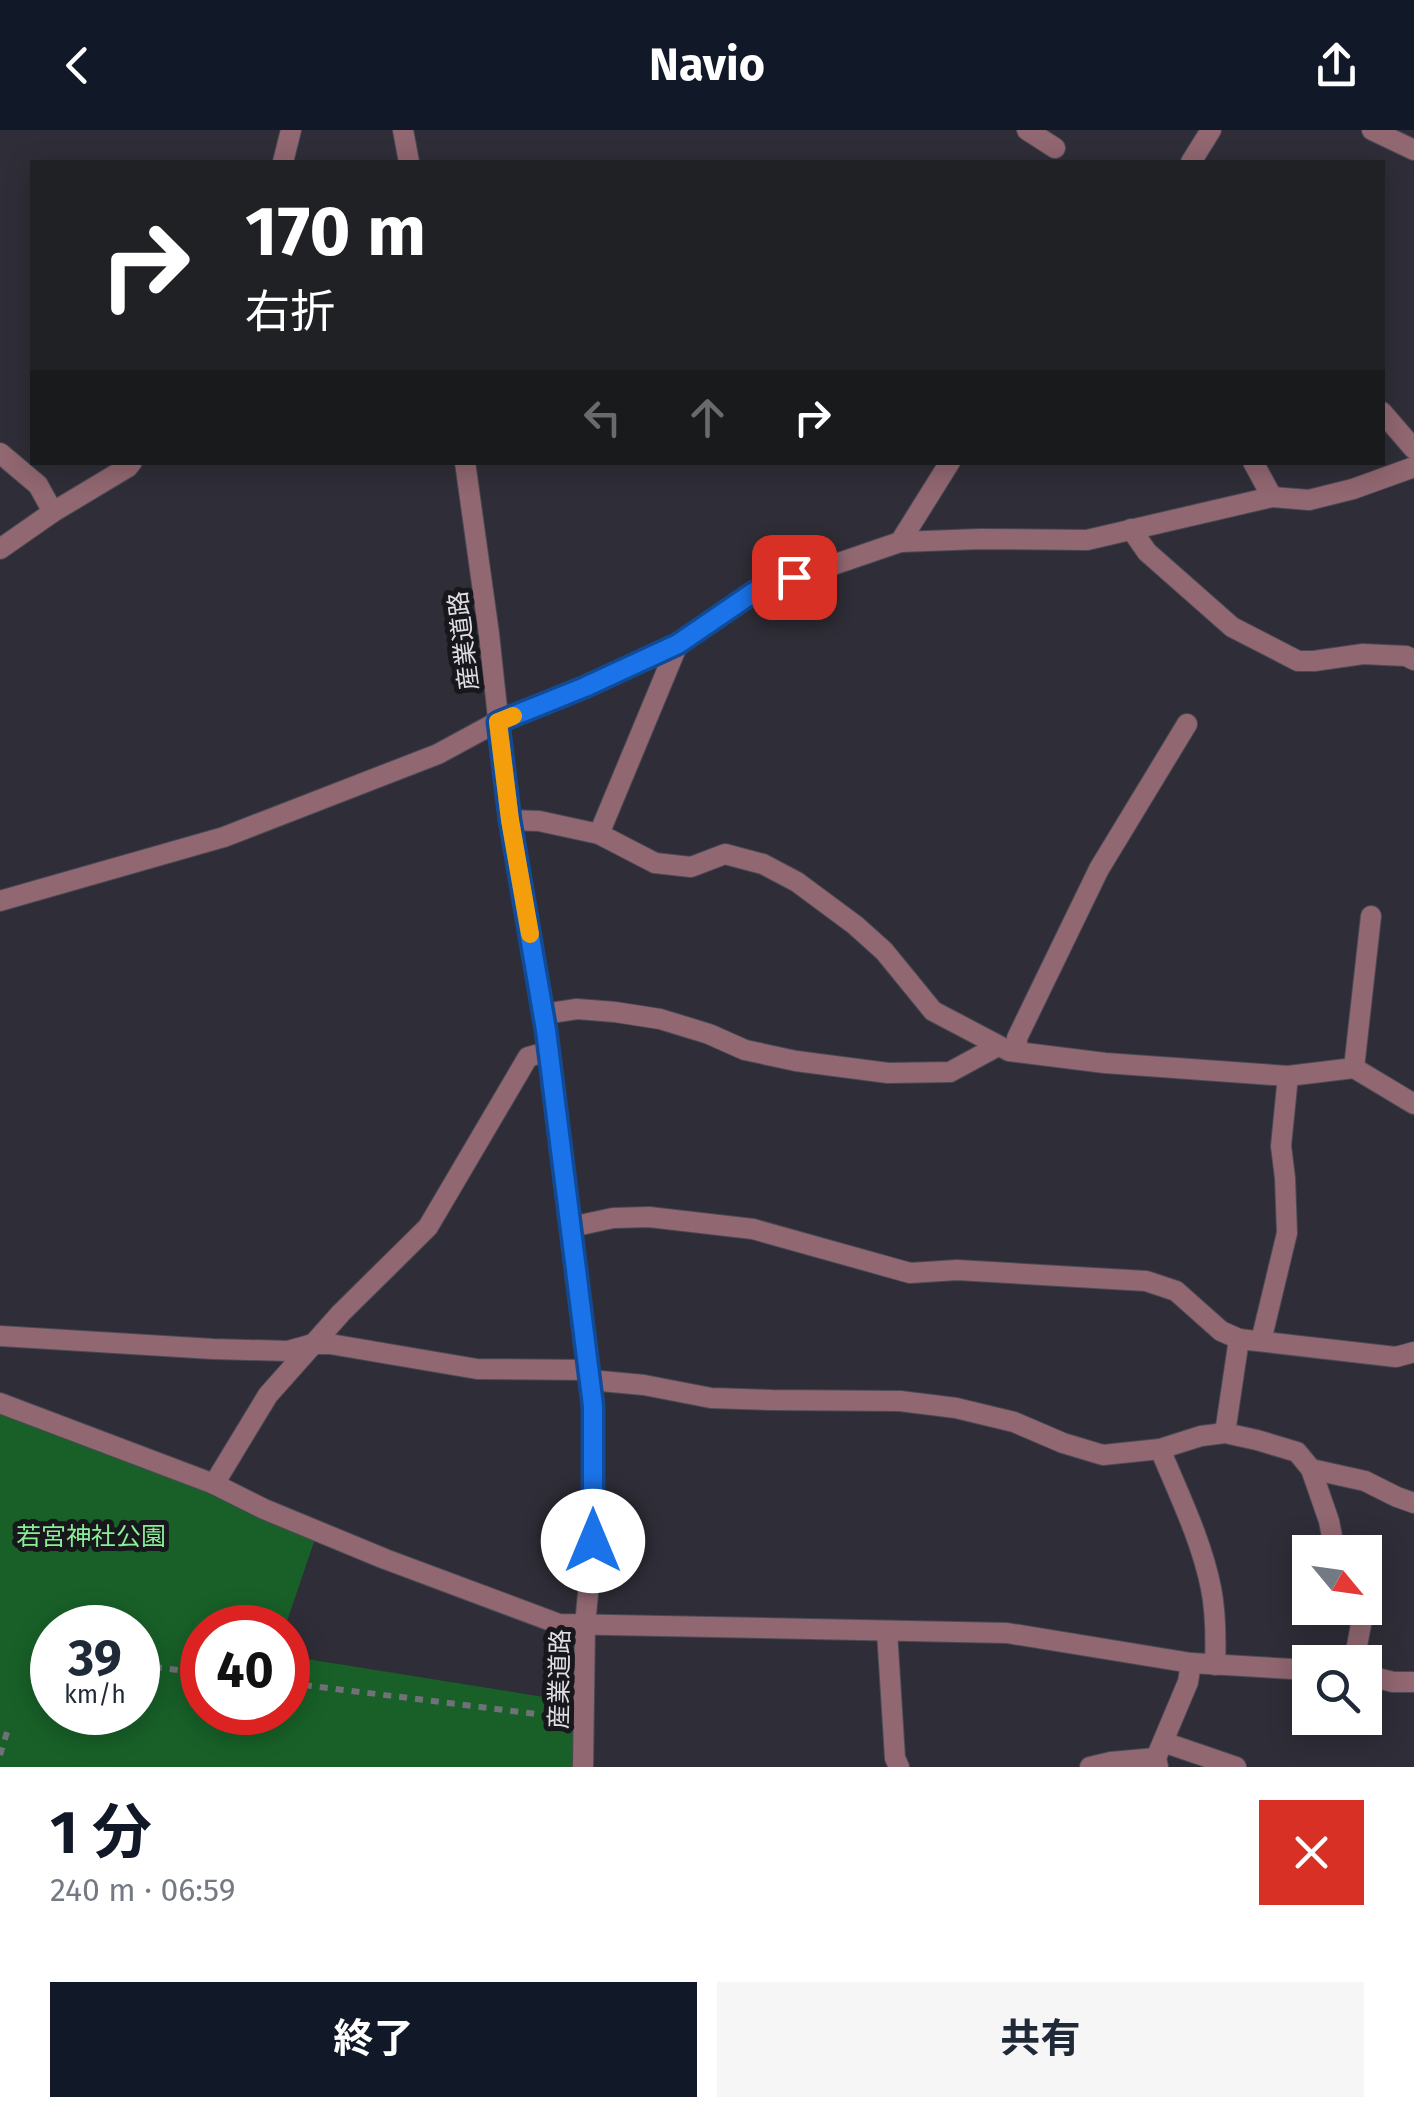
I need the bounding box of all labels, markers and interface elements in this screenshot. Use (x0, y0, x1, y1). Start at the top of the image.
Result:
icon: back (50, 38, 105, 93)
text: Navio (649, 38, 765, 92)
icon: share (1309, 38, 1364, 93)
text: 170 m (245, 190, 426, 274)
icon: right (80, 200, 210, 330)
text: 右折 (245, 285, 335, 339)
icon: left (575, 390, 630, 445)
icon: ahead (680, 390, 735, 445)
icon: right (785, 390, 840, 445)
pin (752, 535, 837, 620)
icon: arrive (767, 550, 822, 605)
street label: 産業道路 (443, 589, 485, 692)
position arrow (541, 1489, 645, 1593)
park label: 若宮神社公園 (16, 1522, 166, 1552)
north arrow (1292, 1535, 1382, 1625)
map controls (1292, 1535, 1382, 1735)
speed limit sign: 40 (180, 1605, 310, 1735)
text: 39 (68, 1628, 122, 1688)
street label: 産業道路 (544, 1629, 576, 1729)
button: search (1292, 1645, 1382, 1735)
text: km/h (64, 1680, 126, 1710)
text: 1 分 (50, 1797, 152, 1869)
button: close (1259, 1800, 1364, 1905)
text: 240 m · 06:59 (50, 1871, 235, 1909)
button: 終了 (50, 1982, 697, 2097)
button: 共有 (717, 1982, 1364, 2097)

